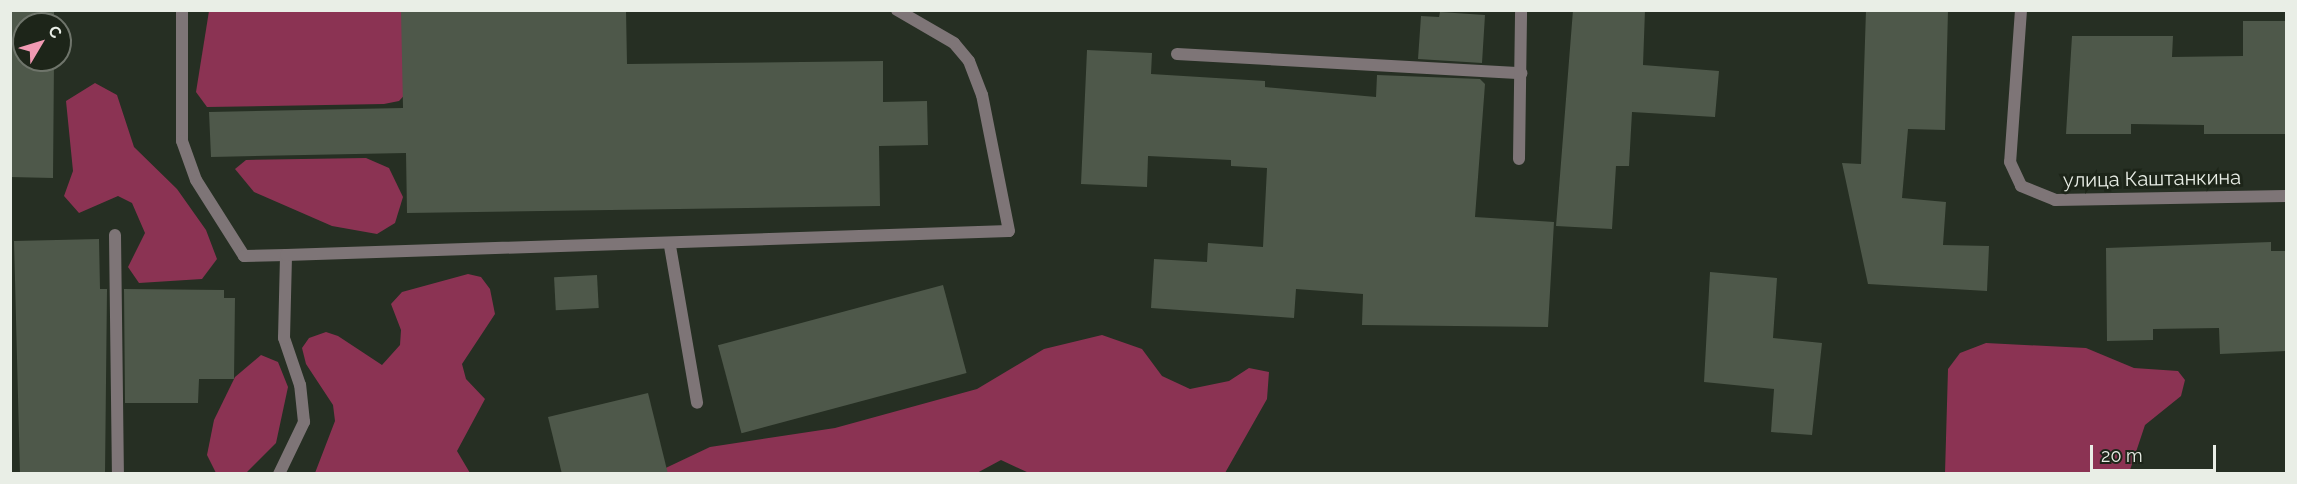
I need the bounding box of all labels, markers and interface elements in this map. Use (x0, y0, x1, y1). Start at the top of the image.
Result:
north arrow (12, 12, 72, 72)
text: С (44, 22, 66, 42)
street label: улица Каштанкина (2063, 165, 2241, 193)
scale bar (2093, 433, 2219, 471)
text: 20 m (2101, 445, 2143, 466)

